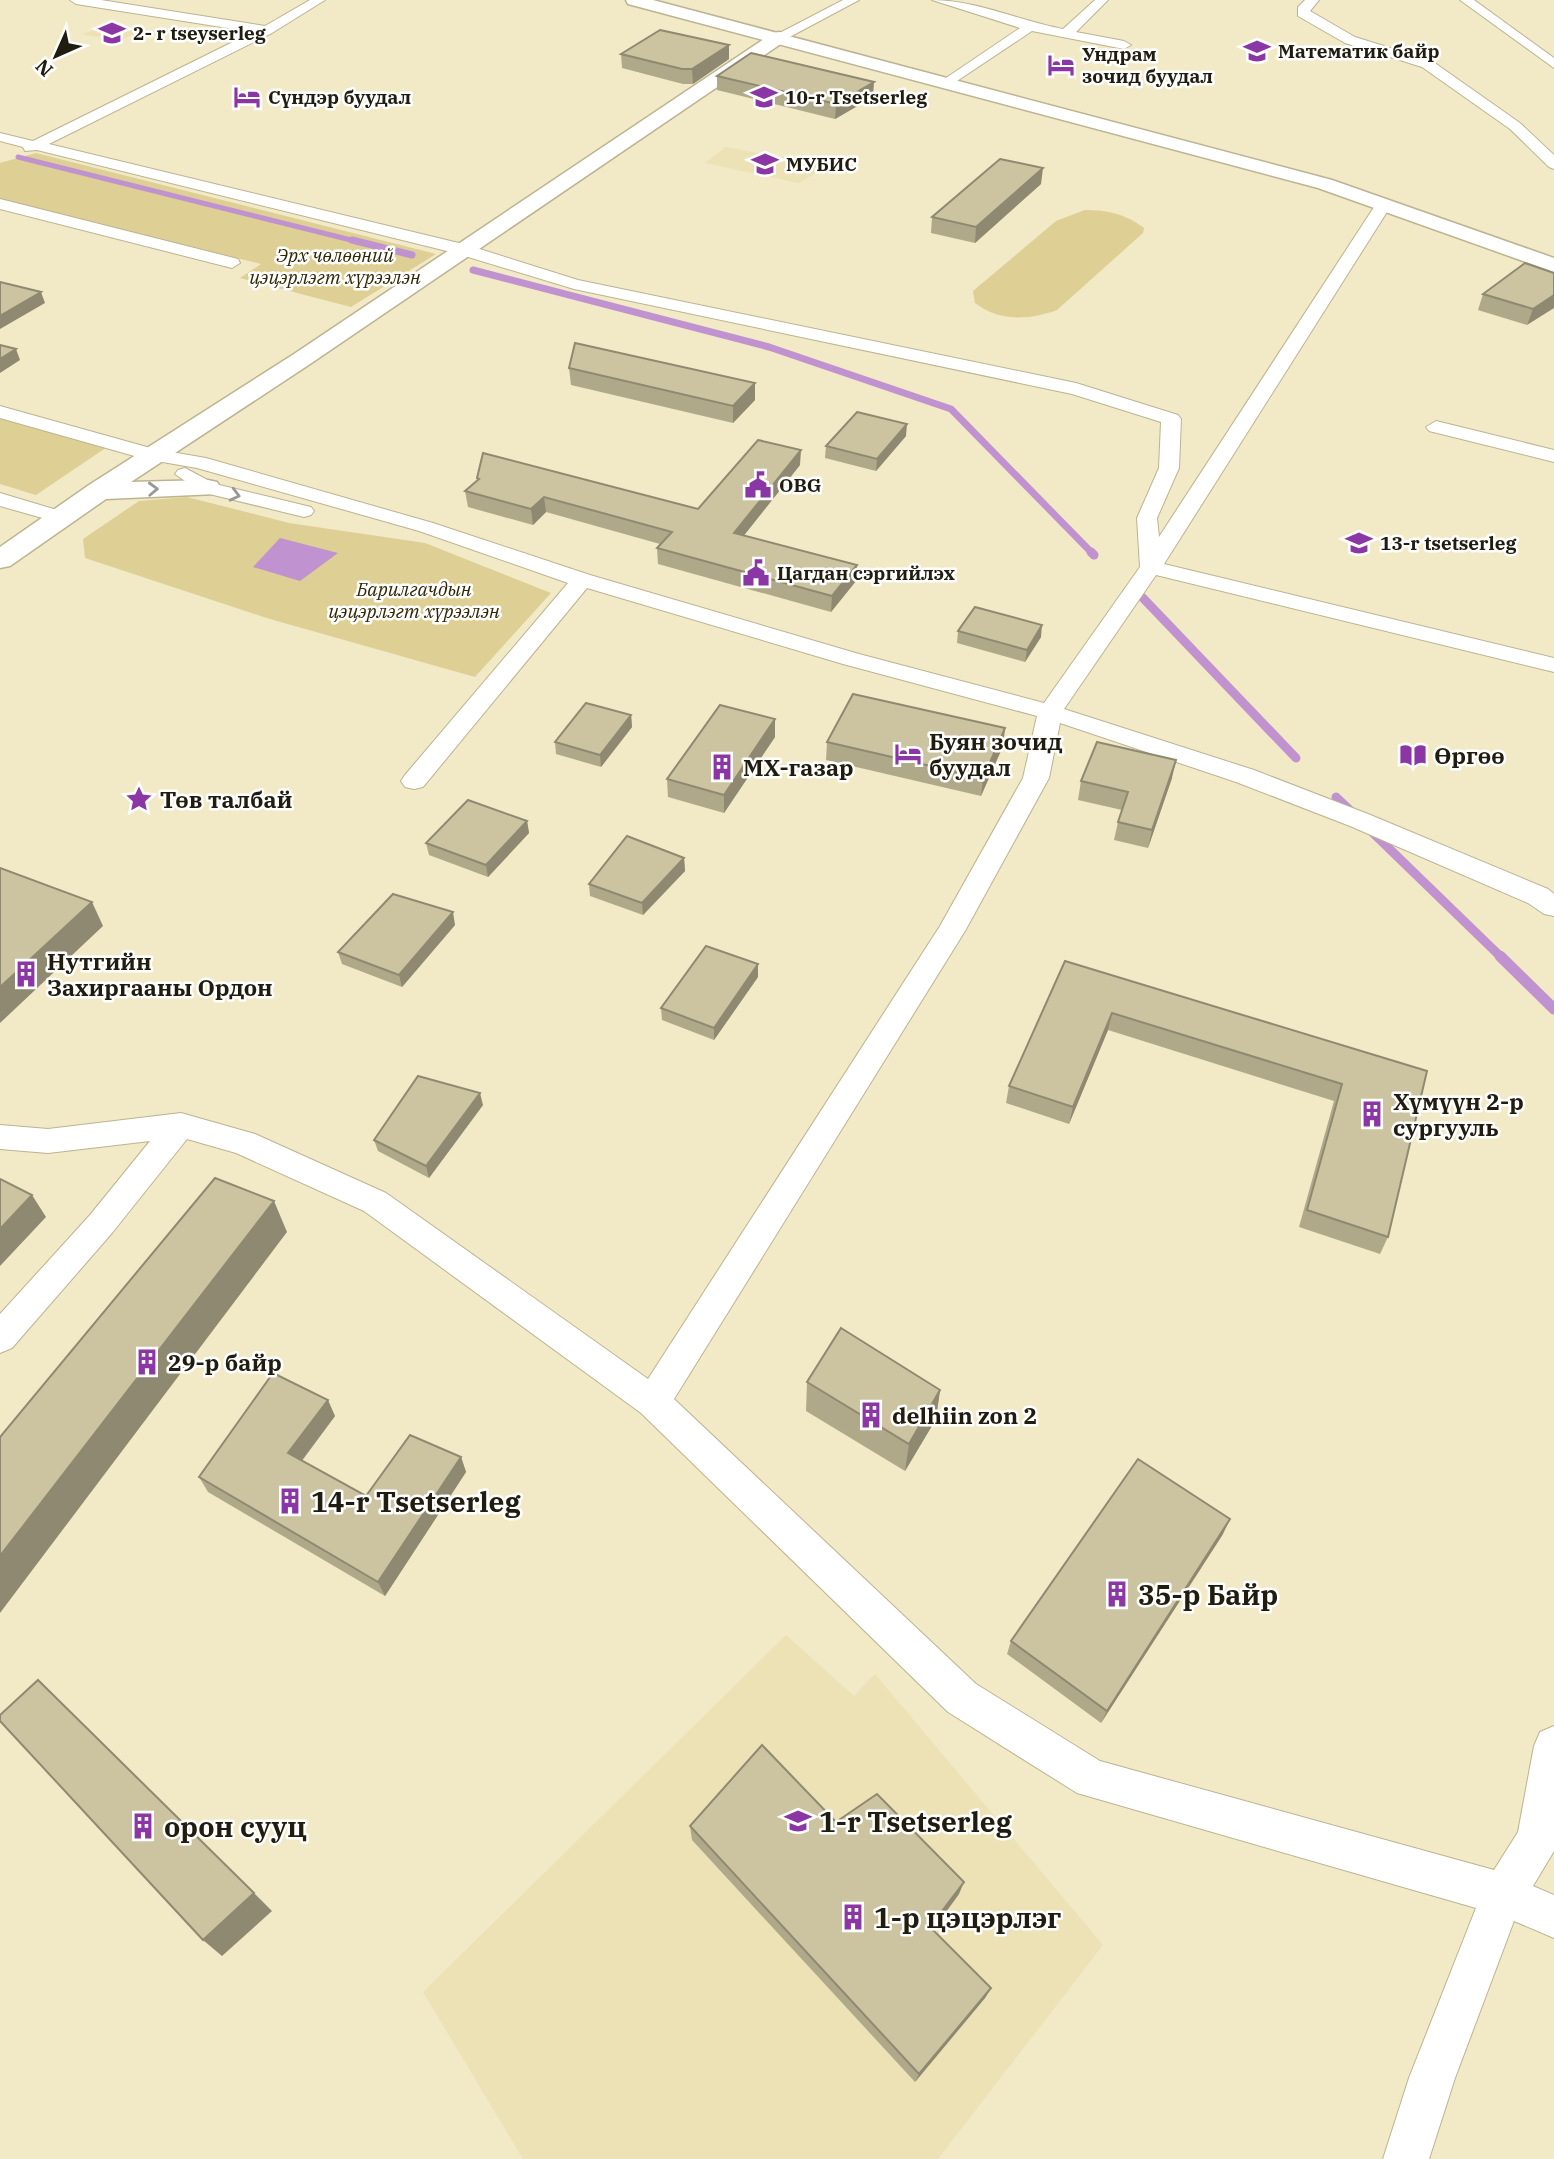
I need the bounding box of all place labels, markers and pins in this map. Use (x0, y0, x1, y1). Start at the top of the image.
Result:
school or university icon: 2- r tseyserleg (97, 18, 127, 48)
place label: 2- r tseyserleg (133, 21, 266, 45)
school or university icon: Математик байр (1242, 36, 1272, 66)
place label: Математик байр (1278, 39, 1439, 63)
place label: Ундрам зочид буудал (1082, 42, 1213, 88)
hotel icon: Ундрам зочид буудал (1046, 50, 1076, 80)
hotel icon: Сүндэр буудал (232, 82, 262, 112)
school or university icon: 10-r Tsetserleg (749, 82, 779, 112)
place label: Сүндэр буудал (268, 85, 411, 109)
place label: 10-r Tsetserleg (785, 85, 927, 109)
school or university icon: МУБИС (750, 149, 780, 179)
place label: МУБИС (786, 152, 857, 176)
public building icon: OBG (743, 470, 773, 500)
place label: OBG (779, 473, 822, 497)
school or university icon: 13-r tsetserleg (1344, 528, 1374, 558)
place label: 13-r tsetserleg (1380, 531, 1516, 555)
public building icon: Цагдан сэргийлэх (741, 558, 771, 588)
place label: Цагдан сэргийлэх (777, 561, 955, 585)
place label: Буян зочид буудал (929, 726, 1063, 782)
hotel icon: Буян зочид буудал (893, 739, 923, 769)
library icon: Өргөө (1398, 740, 1428, 770)
place label: Өргөө (1434, 740, 1505, 770)
building icon: МХ-газар (707, 752, 737, 782)
place label: МХ-газар (743, 752, 854, 782)
place icon: Төв талбай (124, 784, 154, 814)
place label: Төв талбай (160, 784, 292, 814)
place label: Нутгийн Захиргааны Ордон (47, 946, 273, 1002)
building icon: Нутгийн Захиргааны Ордон (11, 959, 41, 989)
place label: Хүмүүн 2-р сургууль (1393, 1086, 1524, 1142)
building icon: Хүмүүн 2-р сургууль (1357, 1099, 1387, 1129)
building icon: 29-р байр (132, 1347, 162, 1377)
place label: 29-р байр (168, 1347, 282, 1377)
building icon: delhiin zon 2 (856, 1400, 886, 1430)
place label: delhiin zon 2 (892, 1400, 1037, 1430)
place label: 14-r Tsetserleg (311, 1483, 521, 1520)
building icon: 14-r Tsetserleg (275, 1486, 305, 1516)
place label: 35-р Байр (1138, 1576, 1278, 1613)
building icon: 35-р Байр (1102, 1579, 1132, 1609)
place label: 1-r Tsetserleg (819, 1803, 1013, 1840)
school or university icon: 1-r Tsetserleg (783, 1806, 813, 1836)
place label: орон сууц (164, 1808, 307, 1845)
building icon: орон сууц (128, 1811, 158, 1841)
place label: 1-р цэцэрлэг (874, 1899, 1062, 1936)
building icon: 1-р цэцэрлэг (838, 1902, 868, 1932)

